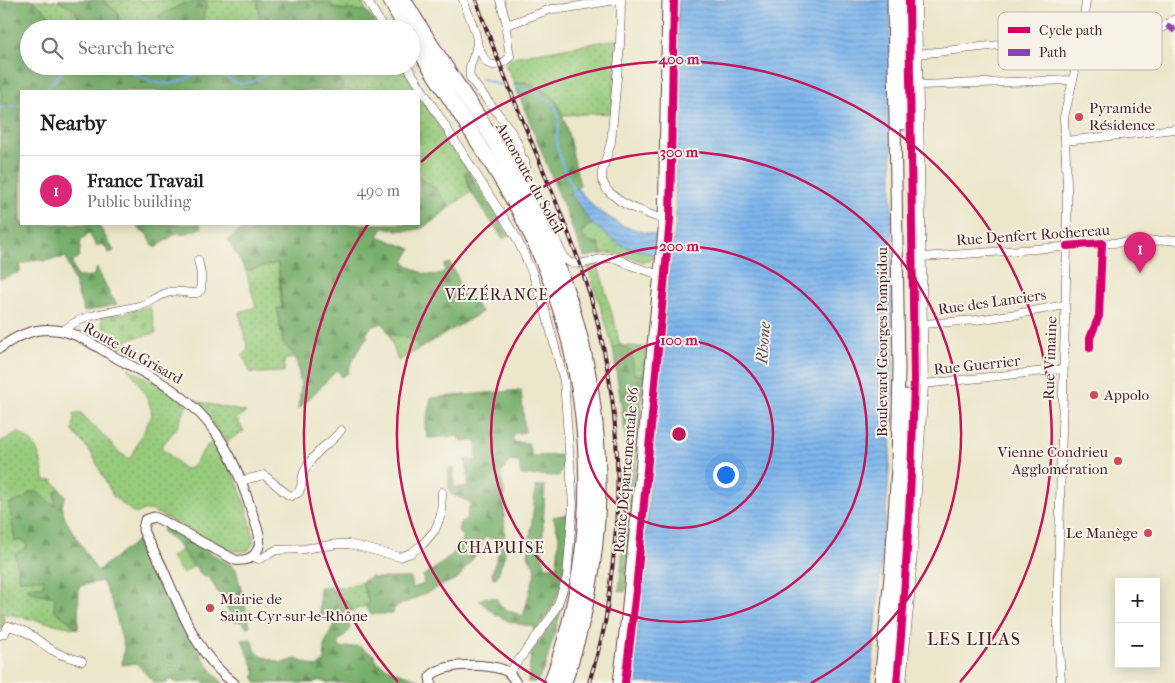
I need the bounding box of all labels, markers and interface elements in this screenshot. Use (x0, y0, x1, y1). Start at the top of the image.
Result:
legend (998, 12, 1162, 70)
search box (20, 20, 420, 75)
text: Cycle path (1039, 22, 1103, 39)
icon: search (38, 34, 66, 62)
text: Search here (78, 37, 174, 59)
text: Path (1039, 44, 1067, 61)
text: 400 m (657, 50, 700, 68)
place label: Pyramide Résidence (1089, 99, 1156, 134)
text: Nearby (40, 111, 106, 135)
marker: Pyramide Résidence (1073, 111, 1085, 123)
street label: Autoroute du Soleil (492, 118, 568, 237)
text: 300 m (660, 143, 699, 161)
text: France Travail (87, 170, 204, 192)
text: 1 (53, 181, 59, 200)
text: 490 m (357, 181, 400, 200)
text: Public building (87, 192, 191, 211)
street label: Rue Denfert Rochereau (955, 221, 1111, 249)
pin: 1 (1124, 232, 1156, 273)
text: 200 m (659, 237, 699, 255)
street label: Boulevard Georges Pompidou (873, 246, 891, 437)
district label: VÉZÉRANCE (444, 284, 549, 304)
street label: Rue des Lanciers (937, 285, 1048, 318)
street label: Rue Vimaine (1040, 315, 1060, 400)
street label: Route du Grisard (80, 318, 186, 388)
water label: Rhone (752, 321, 774, 366)
text: 100 m (660, 331, 698, 349)
street label: Rue Guerrier (933, 351, 1022, 379)
street label: Route Départementale 86 (610, 385, 642, 554)
place label: Appolo (1103, 386, 1150, 404)
marker: Appolo (1088, 389, 1100, 401)
centre of rings (670, 425, 688, 443)
place label: Vienne Condrieu Agglomération (997, 443, 1109, 478)
marker: Vienne Condrieu Agglomération (1112, 455, 1124, 467)
your location (713, 462, 739, 488)
place label: Le Manège (1066, 524, 1139, 542)
marker: Le Manège (1142, 527, 1154, 539)
district label: CHAPUISE (457, 538, 545, 557)
map controls (1115, 578, 1160, 668)
button: + (1115, 578, 1160, 623)
place label: Mairie de Saint-Cyr-sur-le-Rhône (220, 590, 368, 625)
marker: Mairie de Saint-Cyr-sur-le-Rhône (204, 602, 216, 614)
button: − (1115, 623, 1160, 668)
district label: LES LILAS (927, 629, 1021, 650)

